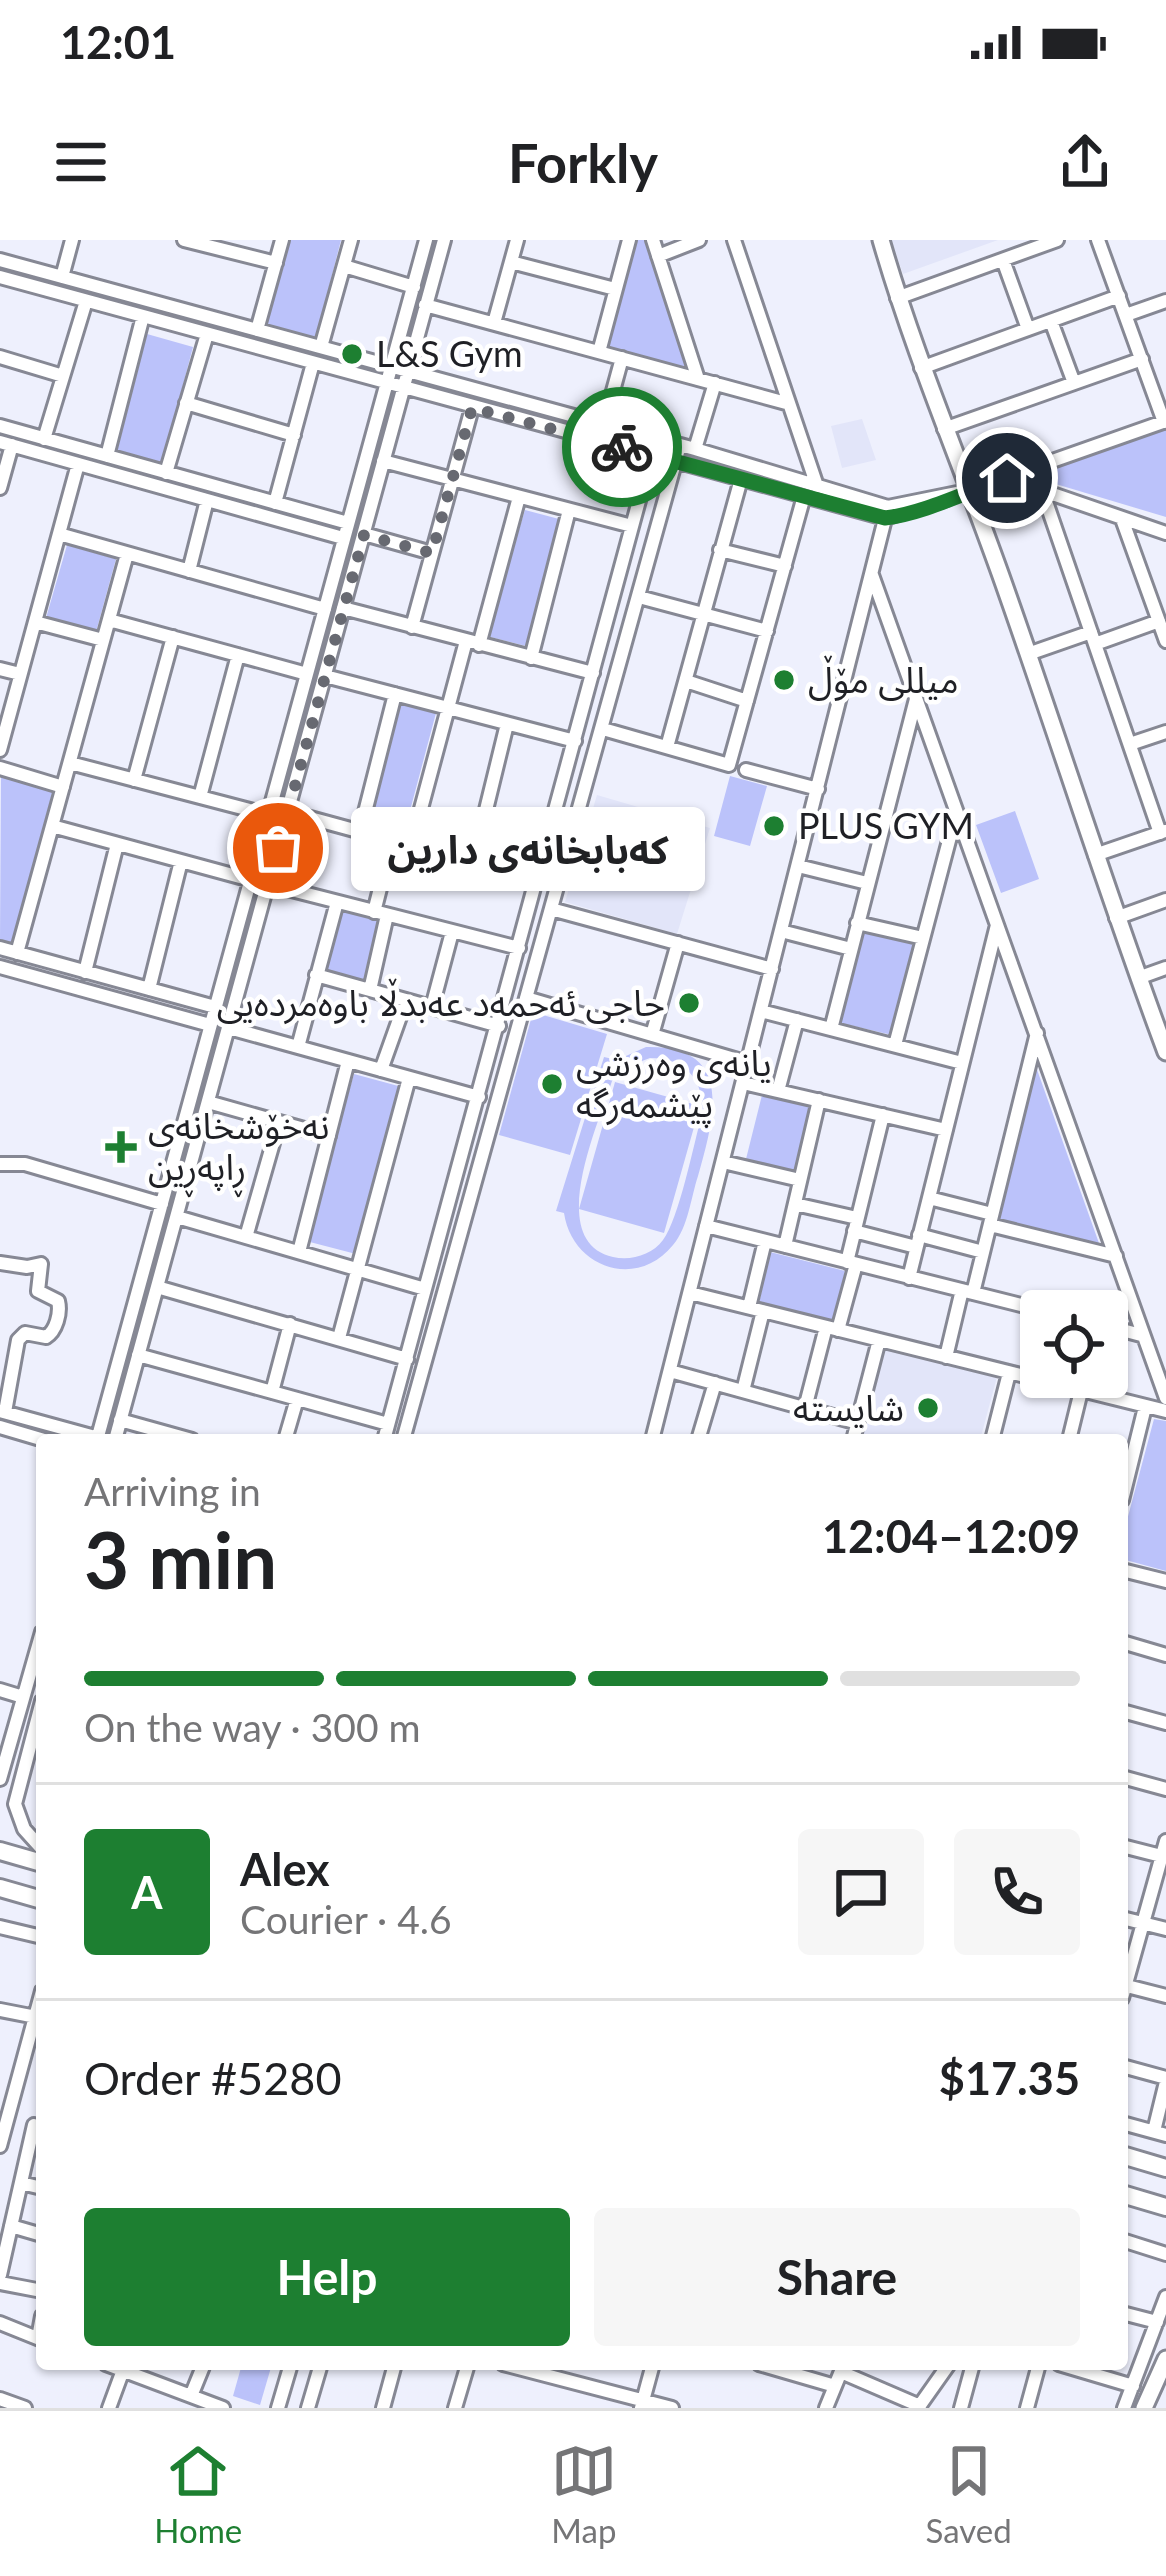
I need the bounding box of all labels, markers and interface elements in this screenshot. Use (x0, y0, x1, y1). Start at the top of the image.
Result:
text: 12:01 (60, 15, 176, 69)
icon: menu (48, 129, 114, 195)
icon: share (1052, 129, 1118, 195)
text: Forkly (508, 130, 658, 195)
place label: L&S Gym (376, 331, 523, 375)
marker: L&S Gym (339, 341, 365, 367)
courier (562, 387, 682, 507)
icon: bike (589, 414, 655, 480)
pin (956, 427, 1058, 529)
icon: home (974, 445, 1040, 511)
place label: میللی مۆڵ (808, 655, 959, 702)
marker: میللی مۆڵ (771, 667, 797, 693)
pin (227, 797, 329, 899)
place label: PLUS GYM (798, 803, 974, 847)
callout: کەبابخانەی دارین (350, 806, 704, 890)
marker: PLUS GYM (761, 813, 787, 839)
icon: bag (245, 815, 311, 881)
text: کەبابخانەی دارین (388, 826, 668, 872)
place label: حاجی ئەحمەد عەبدڵا باوەمردەیی (217, 978, 665, 1025)
marker: حاجی ئەحمەد عەبدڵا باوەمردەیی (676, 990, 702, 1016)
place label: یانەی وەرزشی پێشمەرگە (576, 1040, 772, 1128)
marker: یانەی وەرزشی پێشمەرگە (539, 1071, 565, 1097)
place label: نەخۆشخانەی ڕاپەڕین (148, 1103, 330, 1198)
marker: نەخۆشخانەی ڕاپەڕین (105, 1131, 137, 1163)
map controls (1020, 1290, 1128, 1398)
button: locate (1020, 1290, 1128, 1398)
place label: شایستە (793, 1385, 904, 1429)
marker: شایستە (915, 1395, 941, 1421)
text: Arriving in (84, 1468, 261, 1514)
text: 12:04–12:09 (822, 1509, 1080, 1563)
text: 3 min (84, 1512, 277, 1606)
text: On the way · 300 m (84, 1704, 421, 1750)
button: chat (798, 1829, 924, 1955)
button: phone (954, 1829, 1080, 1955)
text: Alex (240, 1842, 330, 1896)
text: A (131, 1865, 163, 1919)
text: Courier · 4.6 (240, 1896, 452, 1942)
text: Order #5280 (84, 2051, 342, 2105)
text: $17.35 (939, 2051, 1080, 2105)
button: Help (84, 2208, 570, 2346)
button: Share (594, 2208, 1080, 2346)
tab: Home (154, 2438, 242, 2550)
tab: Map (551, 2438, 617, 2550)
tab: Saved (925, 2438, 1012, 2550)

